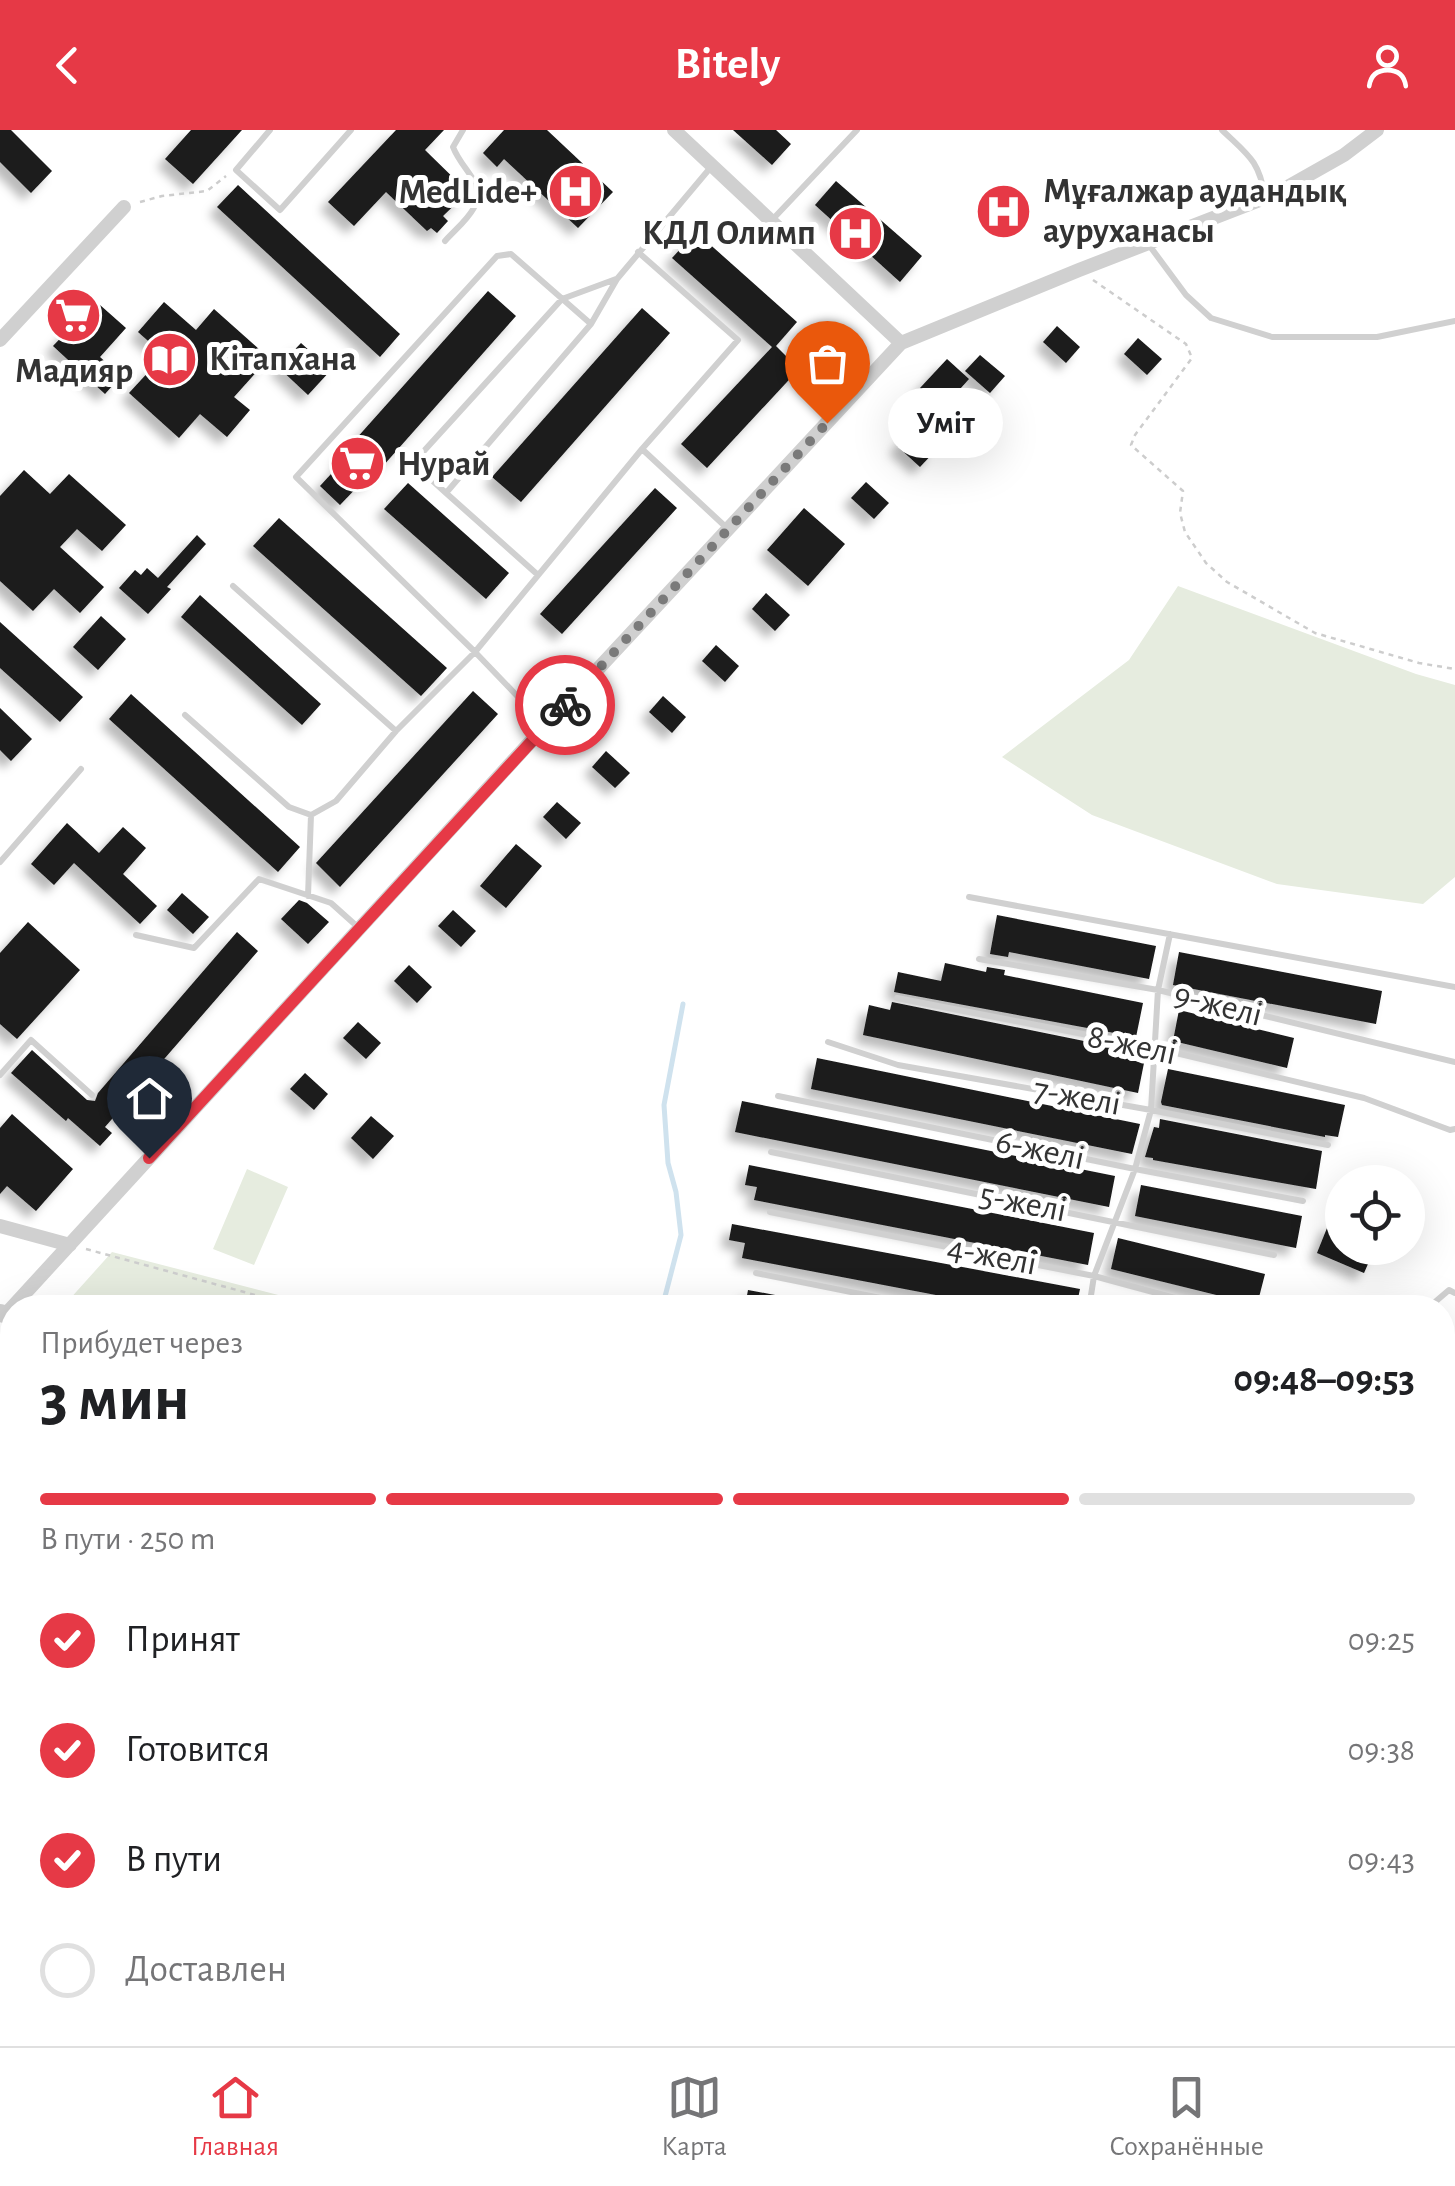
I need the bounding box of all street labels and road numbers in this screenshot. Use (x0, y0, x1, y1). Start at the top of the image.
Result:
street label: 9-желі (1170, 977, 1266, 1033)
street label: 8-желі (1084, 1019, 1180, 1071)
street label: 7-желі (1031, 1072, 1123, 1122)
street label: 6-желі (992, 1124, 1088, 1176)
street label: 5-желі (976, 1177, 1070, 1229)
street label: 4-желі (944, 1230, 1040, 1282)

